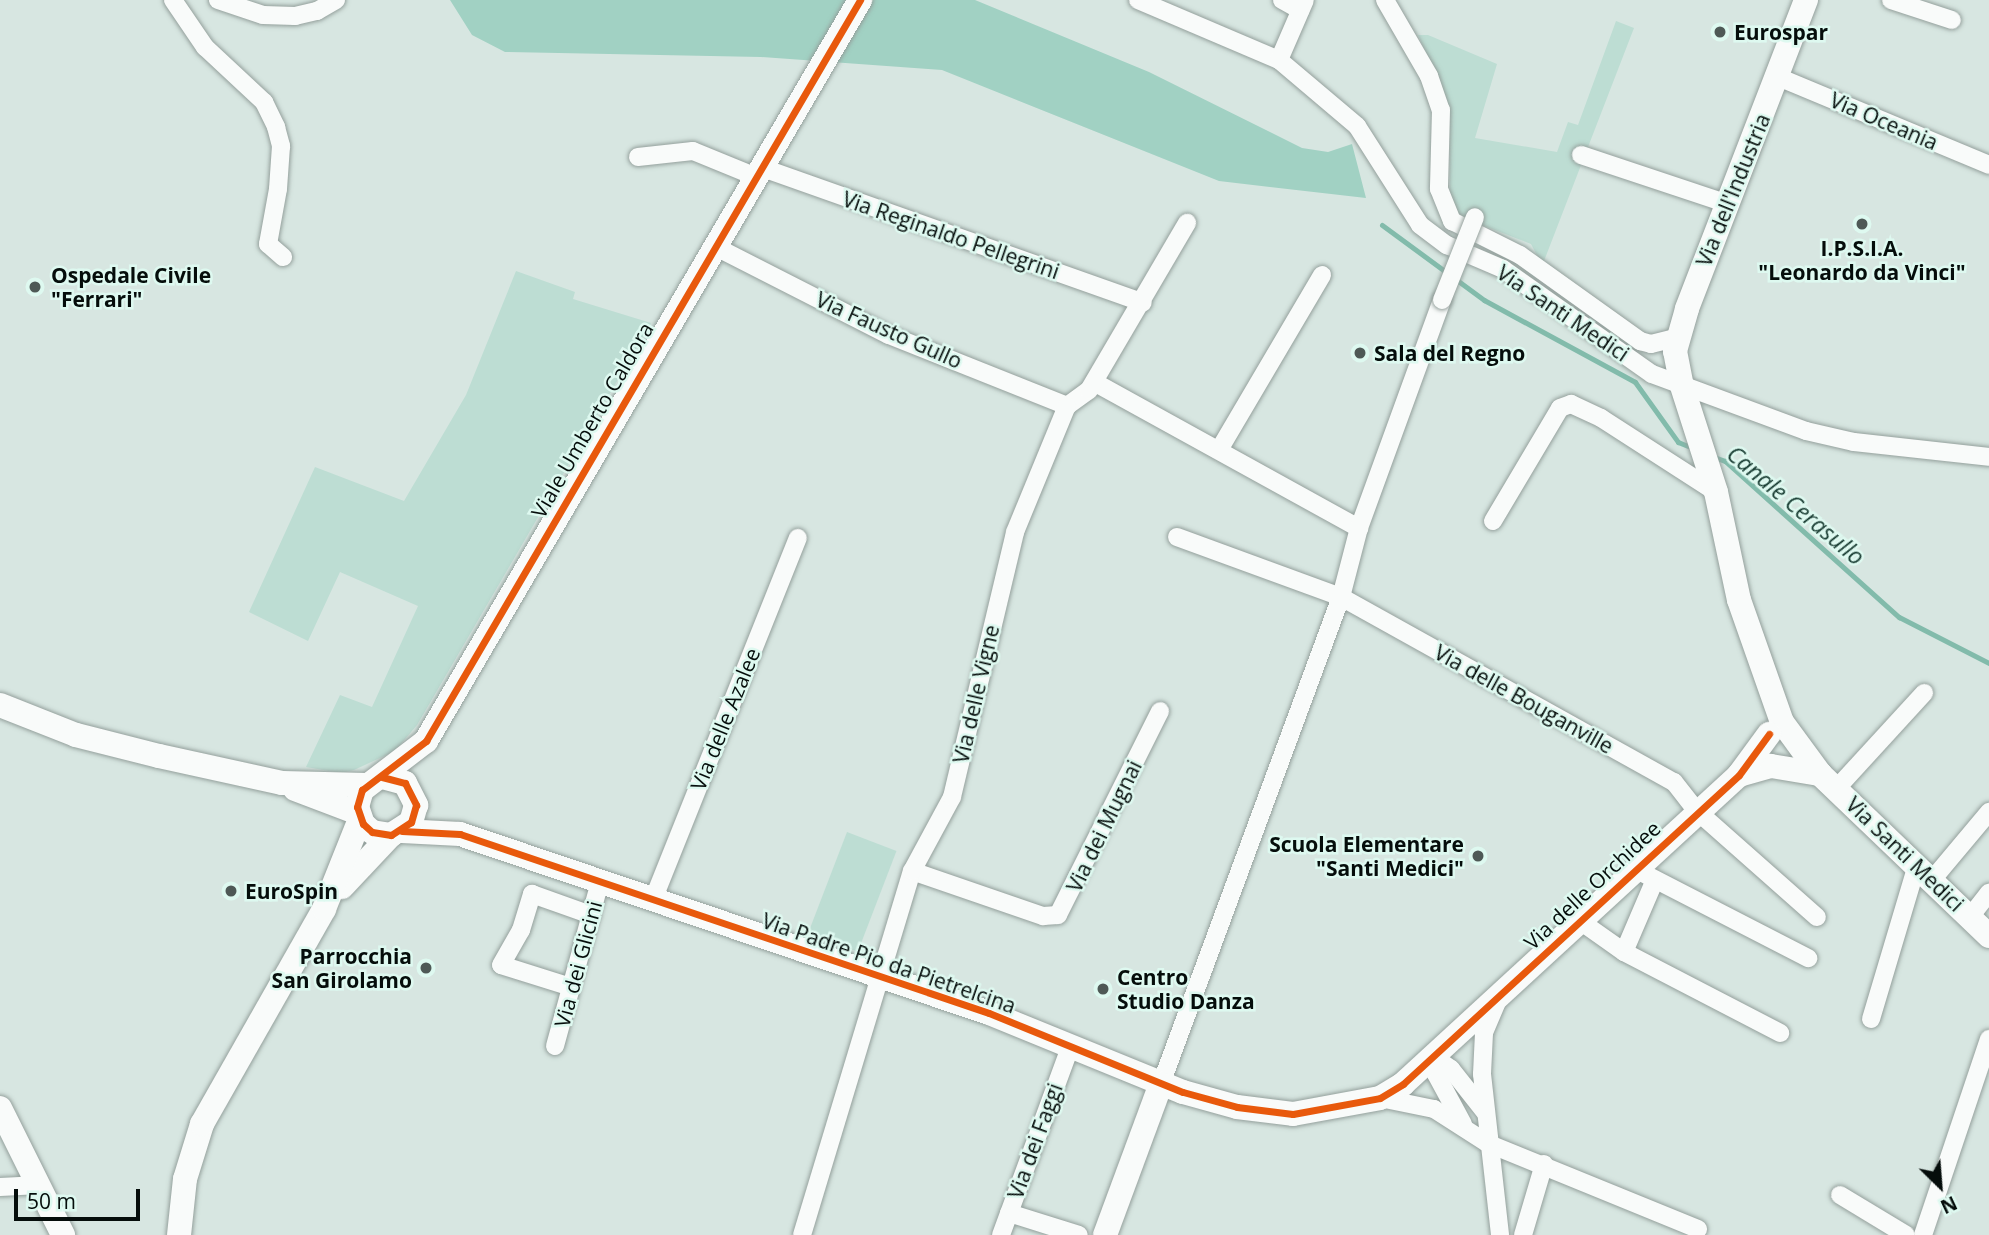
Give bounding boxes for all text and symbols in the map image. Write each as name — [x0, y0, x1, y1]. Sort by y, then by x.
place label: Eurospar — [1734, 19, 1828, 45]
marker: Eurospar — [1712, 24, 1728, 40]
street label: Via Oceania — [1826, 87, 1942, 155]
street label: Via dell'Industria — [1691, 110, 1775, 270]
street label: Via Reginaldo Pellegrini — [839, 186, 1063, 284]
marker: I.P.S.I.A. "Leonardo da Vinci" — [1854, 216, 1870, 232]
place label: I.P.S.I.A. "Leonardo da Vinci" — [1758, 235, 1966, 285]
street label: Via Santi Medici — [1492, 260, 1634, 366]
place label: Ospedale Civile "Ferrari" — [51, 262, 211, 312]
marker: Ospedale Civile "Ferrari" — [25, 277, 45, 297]
street label: Via Fausto Gullo — [812, 287, 966, 373]
street label: Viale Umberto Caldora — [526, 318, 658, 522]
place label: Sala del Regno — [1374, 340, 1525, 366]
marker: Sala del Regno — [1352, 345, 1368, 361]
water label: Canale Cerasullo — [1722, 440, 1870, 570]
street label: Via delle Vigne — [948, 622, 1004, 766]
street label: Via delle Bouganville — [1430, 639, 1618, 759]
street label: Via delle Azalee — [685, 644, 765, 794]
street label: Via dei Mugnai — [1061, 756, 1147, 896]
street label: Via Santi Medici — [1841, 792, 1969, 916]
street label: Via delle Orchidee — [1519, 815, 1665, 955]
place label: Scuola Elementare "Santi Medici" — [1269, 831, 1464, 881]
marker: Scuola Elementare "Santi Medici" — [1470, 848, 1486, 864]
place label: EuroSpin — [245, 878, 338, 904]
marker: EuroSpin — [223, 883, 239, 899]
street label: Via dei Glicini — [549, 898, 607, 1030]
street label: Via Padre Pio da Pietrelcina — [759, 908, 1019, 1018]
place label: Parrocchia San Girolamo — [272, 943, 412, 993]
marker: Parrocchia San Girolamo — [418, 960, 434, 976]
place label: Centro Studio Danza — [1117, 964, 1255, 1014]
marker: Centro Studio Danza — [1095, 981, 1111, 997]
street label: Via dei Faggi — [1002, 1080, 1068, 1202]
north arrow — [1905, 1151, 1975, 1221]
scale bar — [18, 1176, 144, 1220]
text: 50 m — [27, 1187, 76, 1215]
text: N — [1936, 1190, 1961, 1220]

